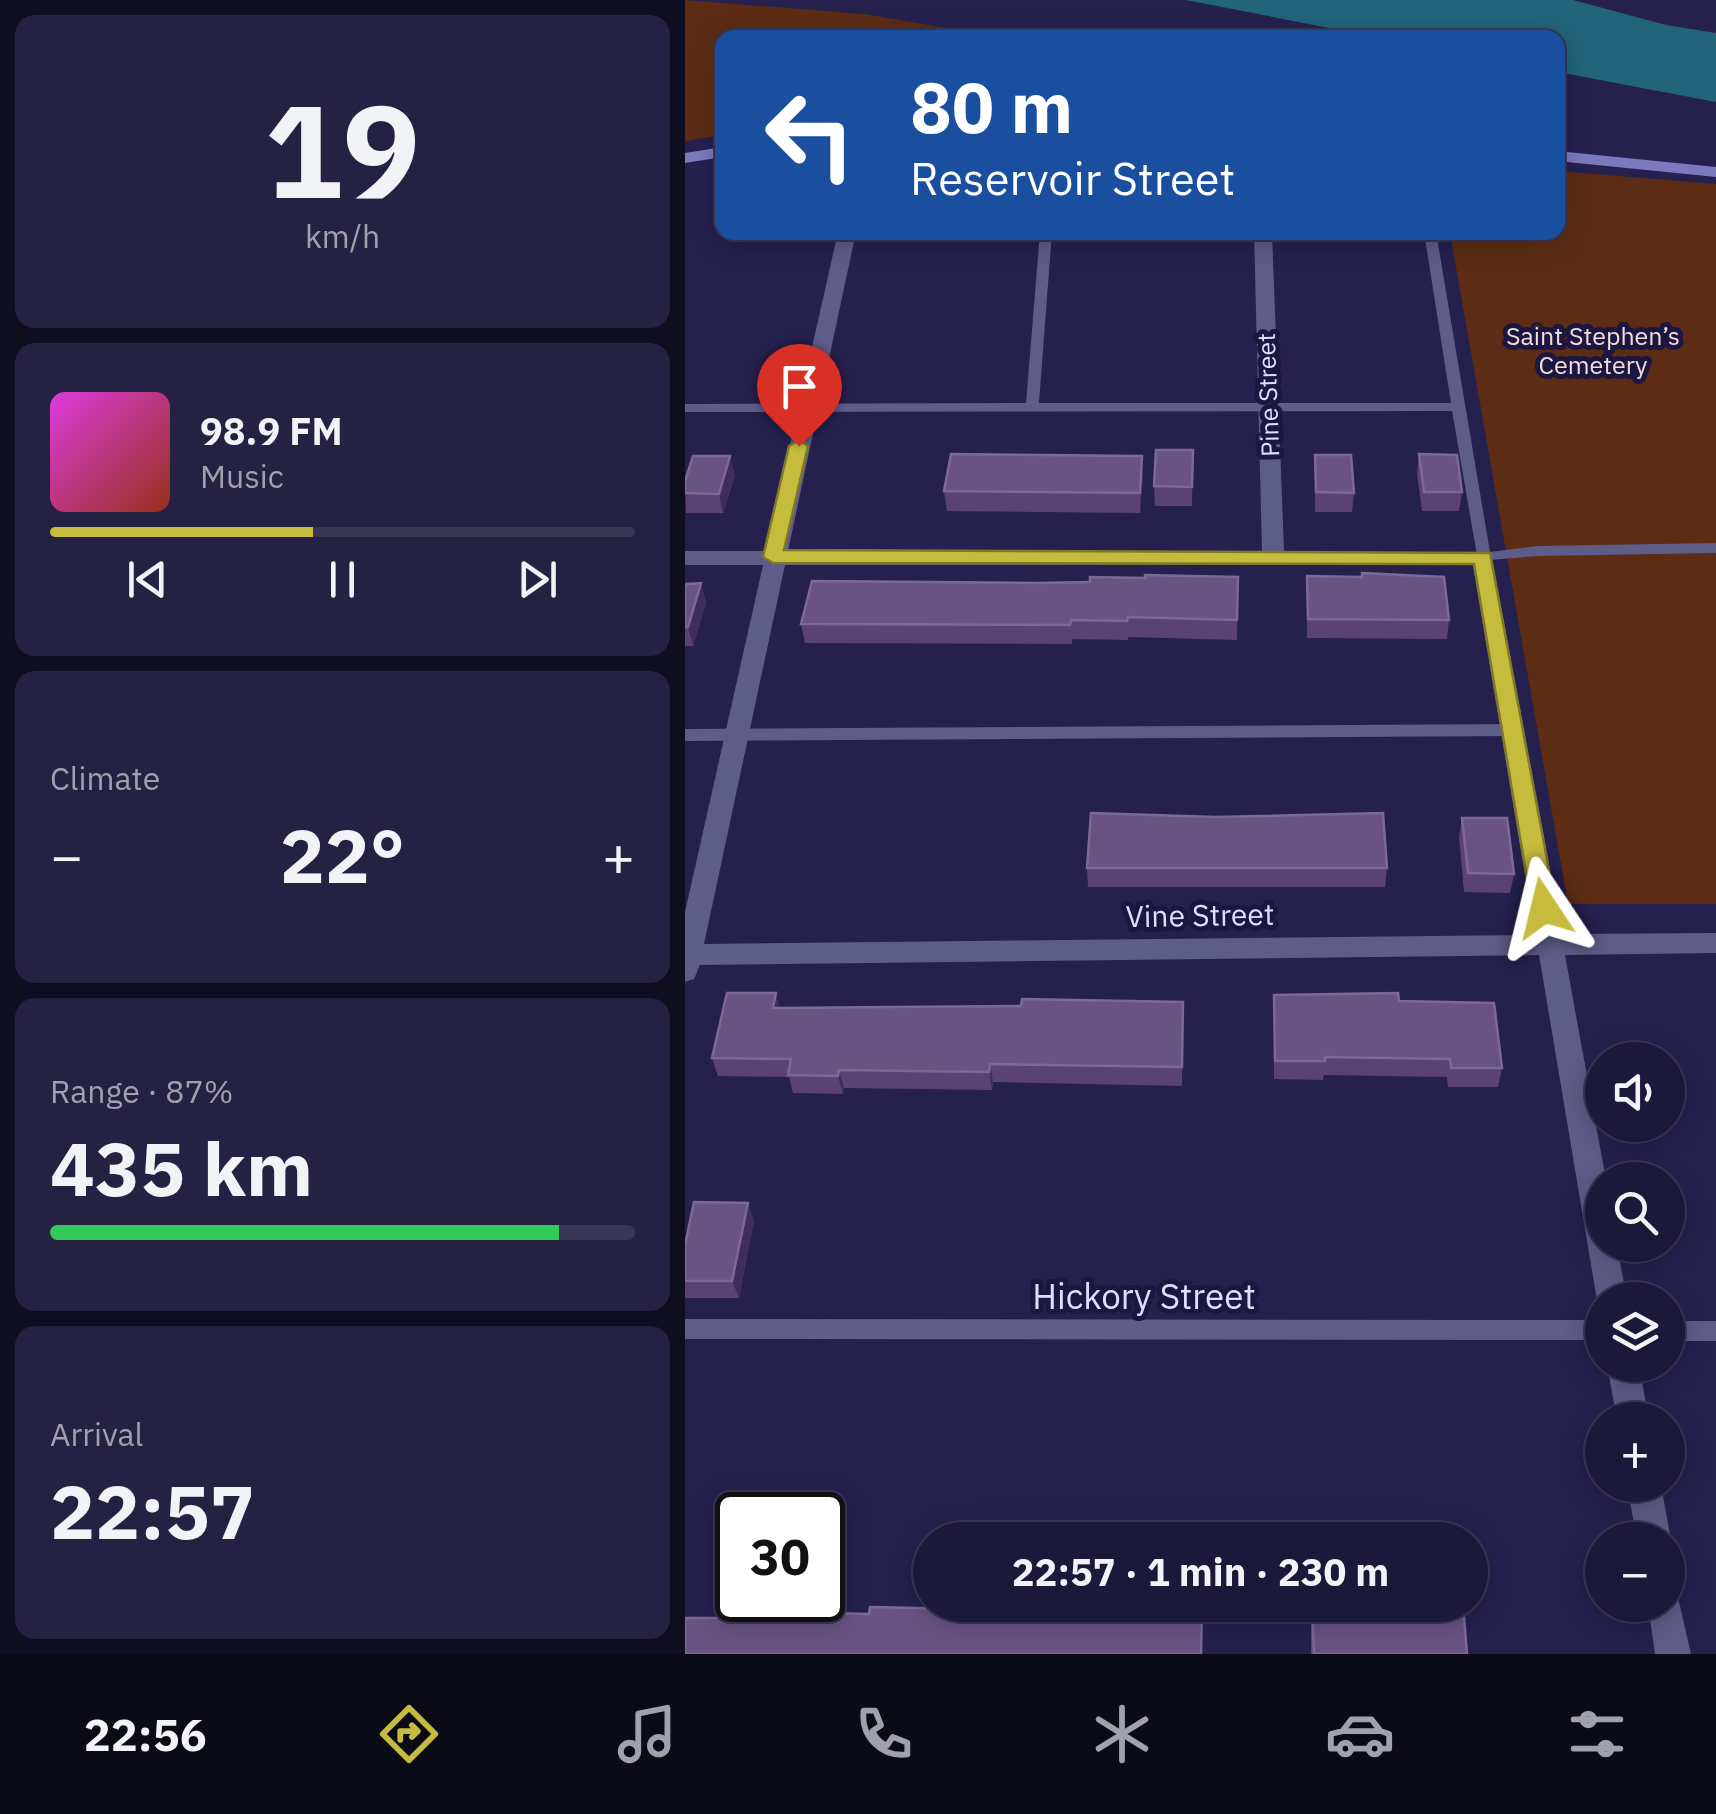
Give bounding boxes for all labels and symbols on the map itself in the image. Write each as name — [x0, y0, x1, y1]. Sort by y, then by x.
park label: Saint Stephen’s Cemetery — [1506, 319, 1680, 381]
street label: Pine Street — [1249, 333, 1286, 457]
pin — [757, 344, 842, 447]
position arrow — [1492, 856, 1596, 960]
street label: Vine Street — [1125, 894, 1275, 935]
street label: Hickory Street — [1032, 1273, 1256, 1319]
speed limit sign: 30 — [715, 1492, 845, 1622]

